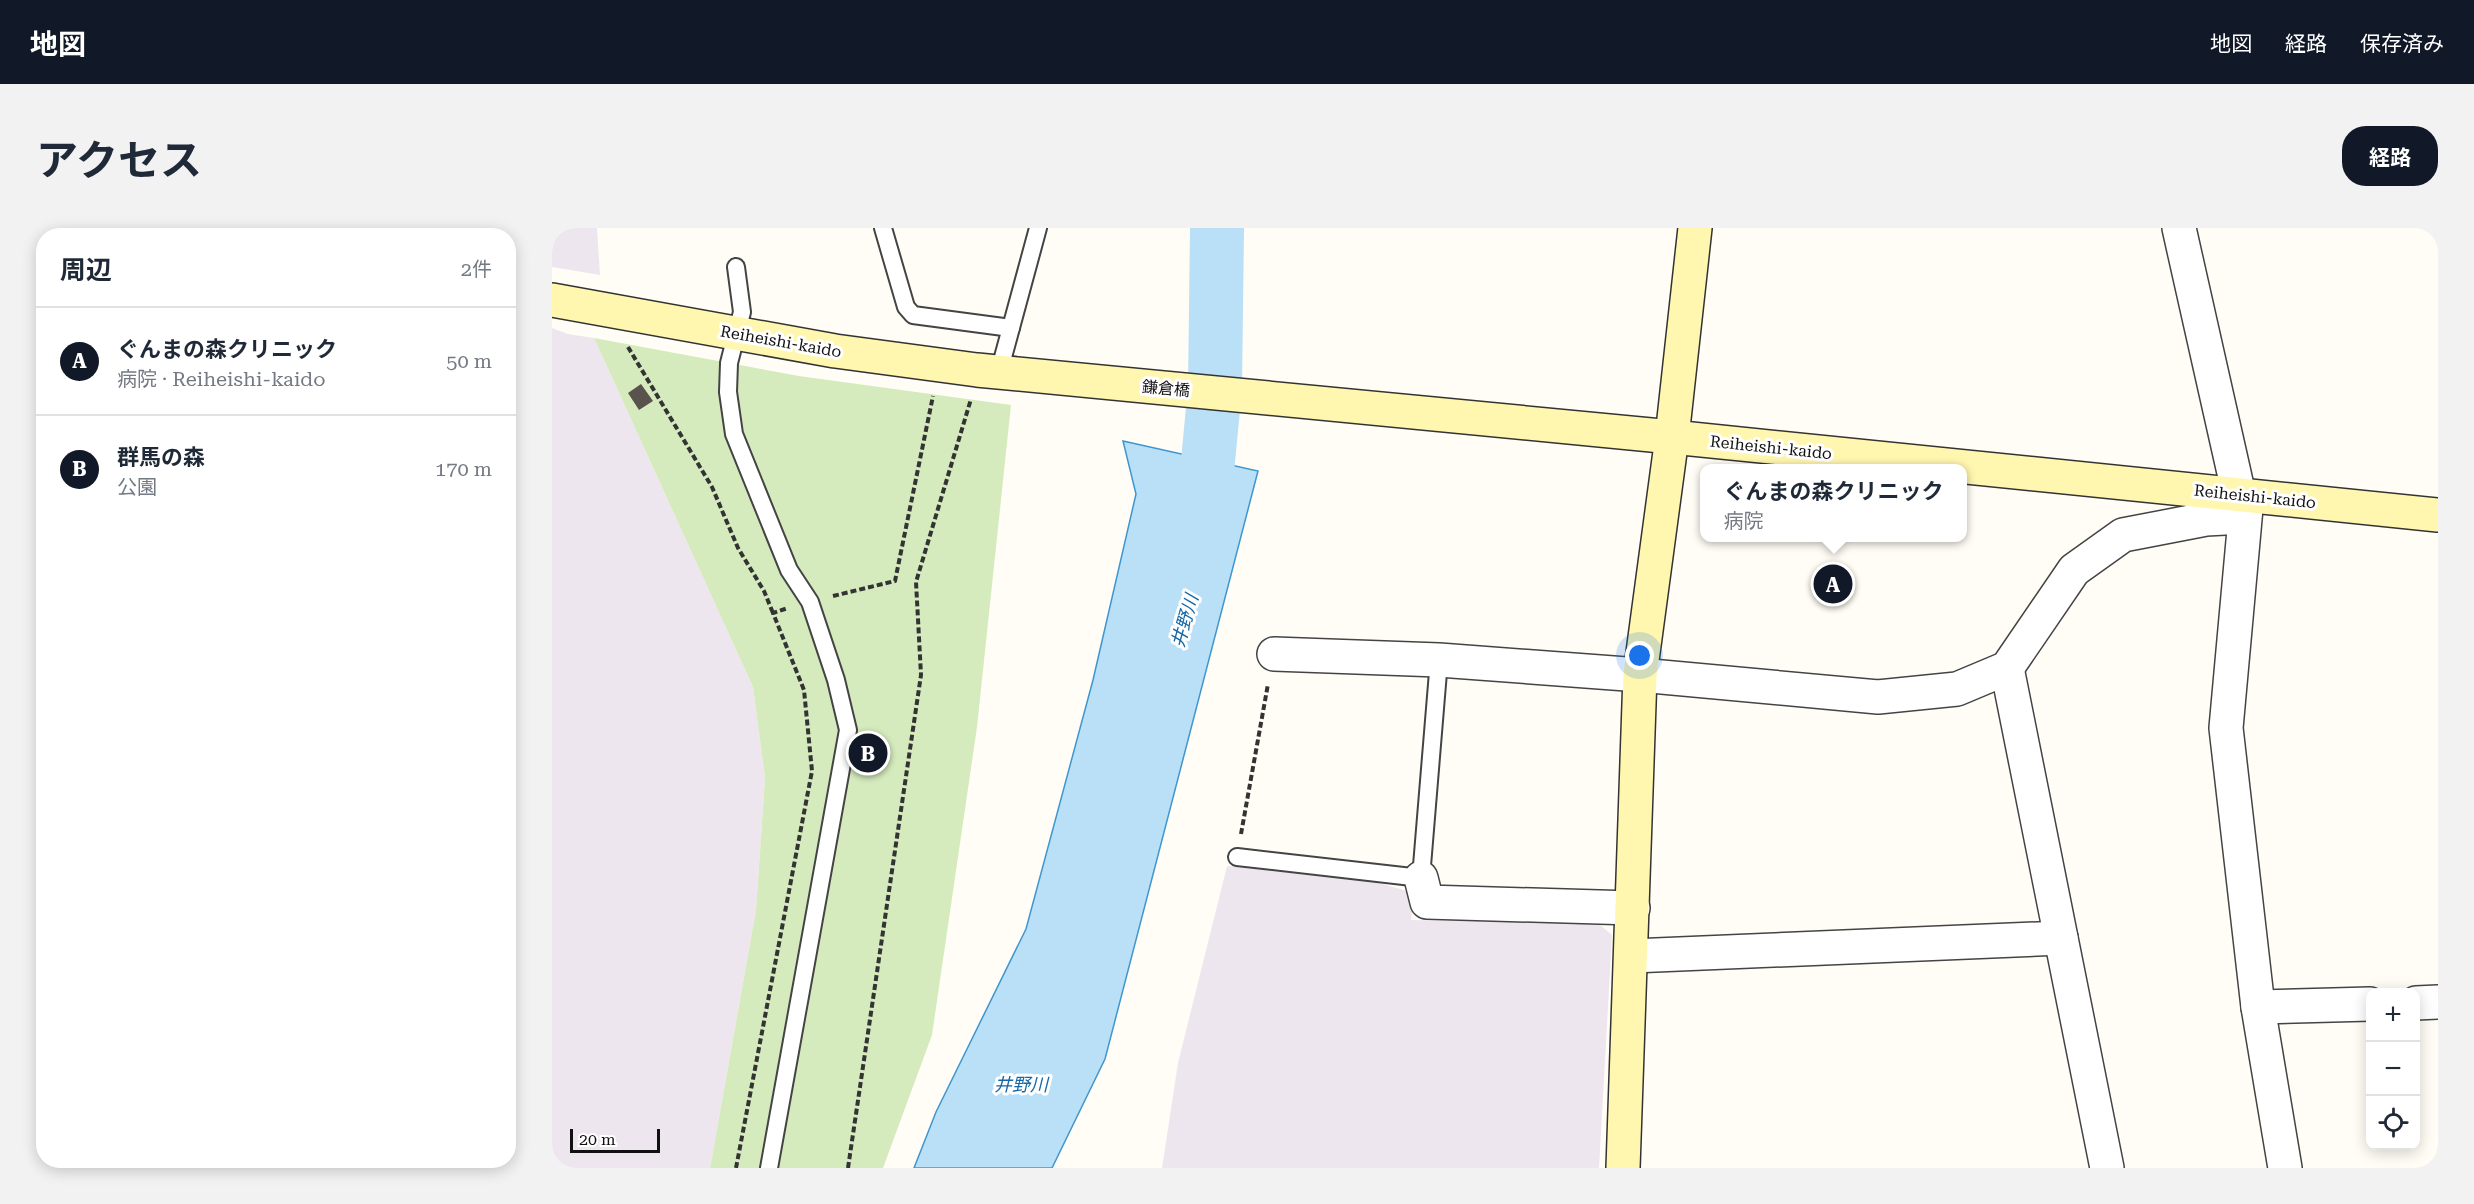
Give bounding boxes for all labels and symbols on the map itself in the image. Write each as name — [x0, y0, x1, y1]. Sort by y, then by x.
street label: Reiheishi-kaido — [719, 321, 843, 362]
street label: 鎌倉橋 — [1141, 377, 1191, 400]
street label: Reiheishi-kaido — [1709, 432, 1833, 463]
street label: Reiheishi-kaido — [2193, 481, 2317, 512]
pin: A — [1814, 562, 1852, 606]
water label: 井野川 — [1167, 590, 1203, 650]
your location — [1625, 641, 1654, 670]
pin: B — [848, 730, 888, 776]
water label: 井野川 — [994, 1074, 1050, 1095]
scale bar — [570, 1126, 660, 1154]

